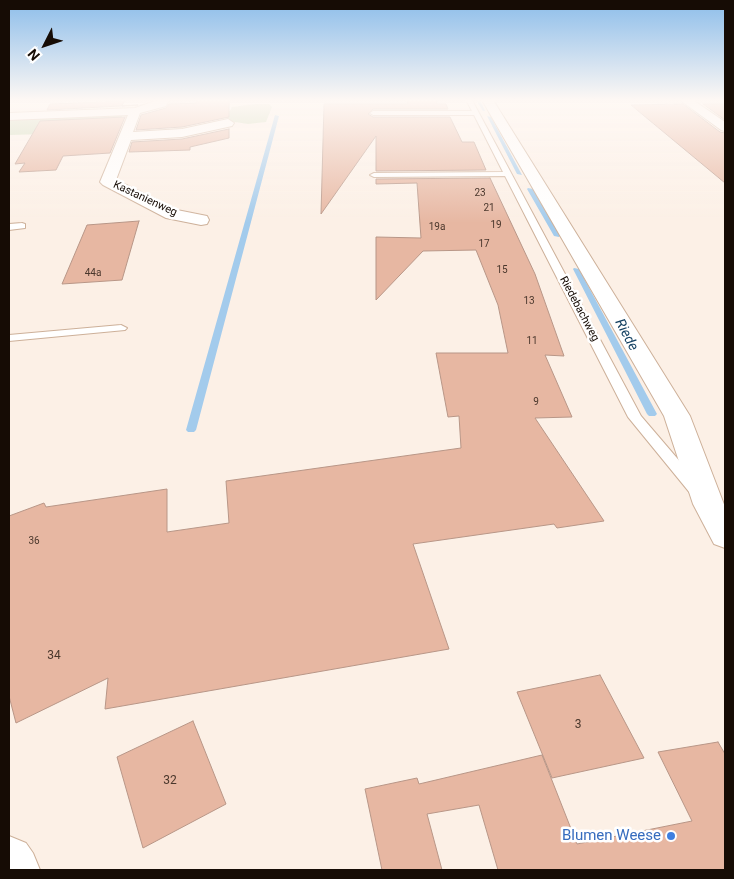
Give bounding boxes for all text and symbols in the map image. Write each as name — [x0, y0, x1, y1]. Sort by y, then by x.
north arrow — [20, 20, 70, 70]
text: N — [24, 46, 43, 64]
street label: Kastanienweg — [111, 178, 179, 220]
house number: 23 — [474, 187, 486, 199]
house number: 21 — [483, 202, 495, 214]
house number: 19 — [490, 219, 502, 231]
house number: 19a — [429, 221, 445, 233]
house number: 17 — [478, 238, 490, 250]
house number: 15 — [496, 264, 508, 276]
house number: 44a — [85, 267, 101, 279]
street label: Riedebachweg — [556, 274, 602, 344]
house number: 13 — [523, 295, 535, 307]
water label: Riede — [611, 316, 641, 354]
house number: 11 — [526, 335, 538, 347]
house number: 9 — [533, 396, 539, 408]
house number: 36 — [28, 535, 40, 547]
house number: 34 — [47, 649, 61, 663]
house number: 3 — [575, 718, 581, 732]
house number: 32 — [163, 774, 177, 788]
place label: Blumen Weese — [562, 827, 661, 845]
marker: Blumen Weese — [665, 830, 677, 842]

